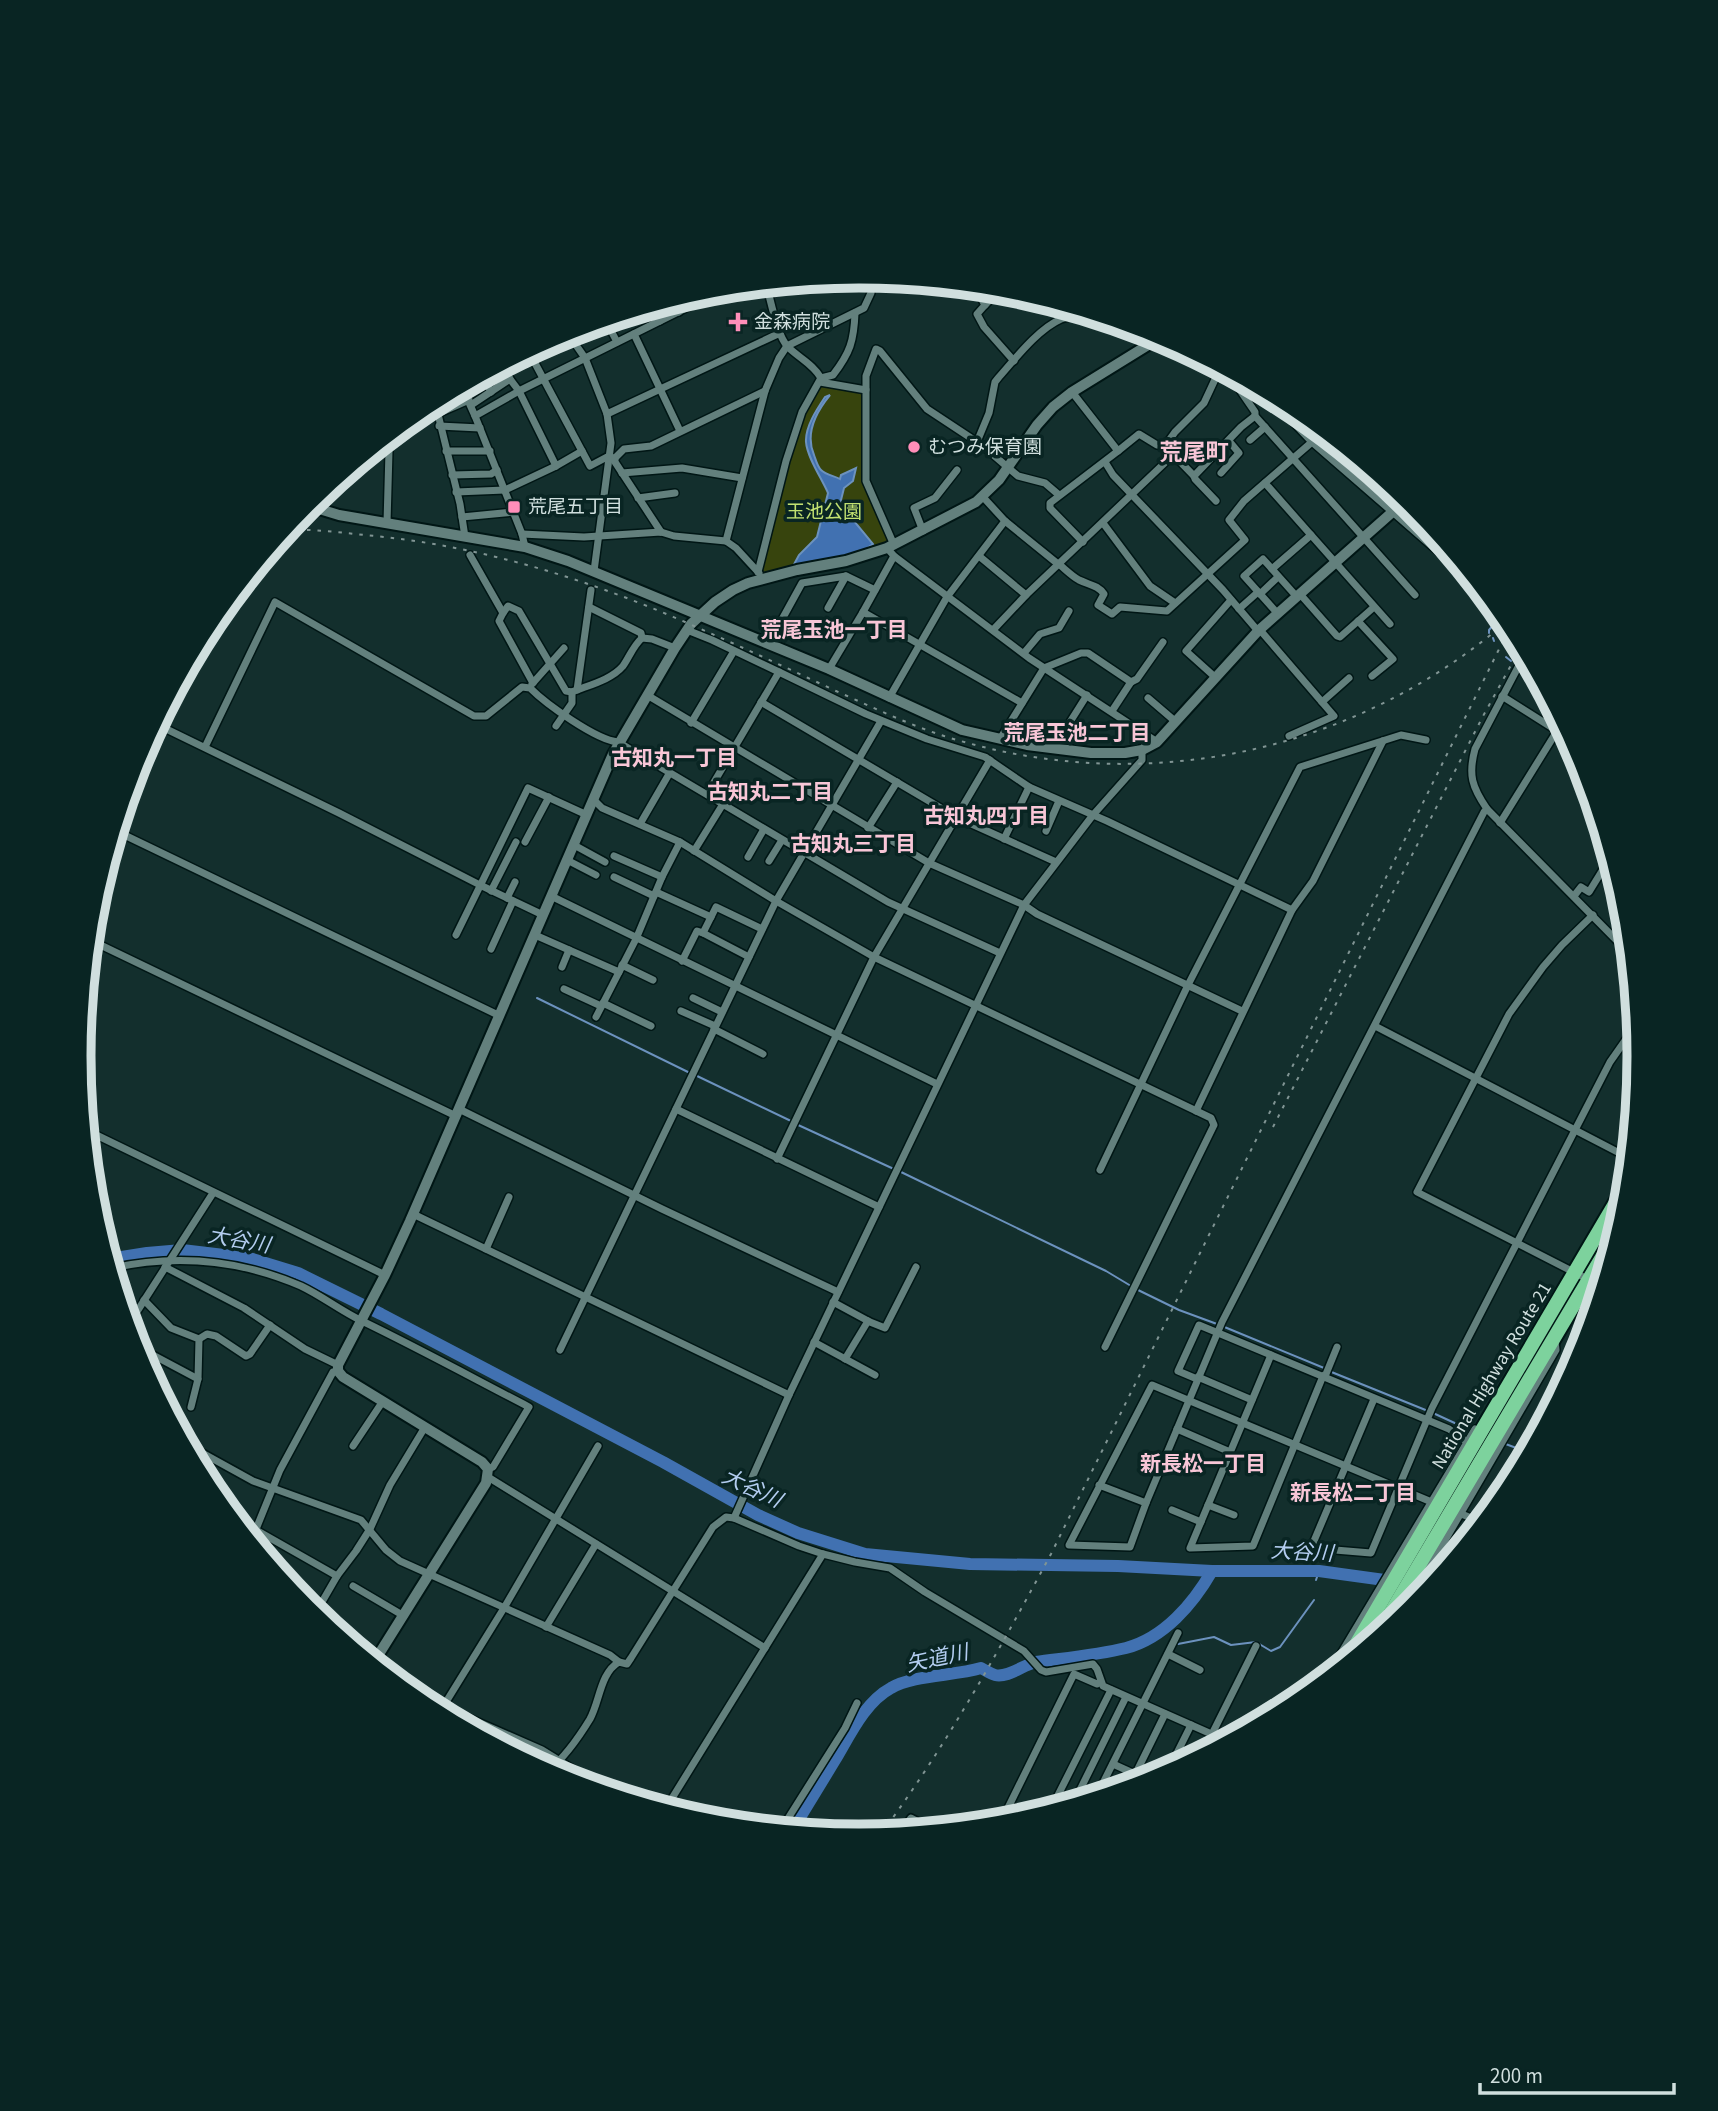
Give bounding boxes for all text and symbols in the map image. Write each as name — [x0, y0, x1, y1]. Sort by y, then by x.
place label: 金森病院 — [754, 309, 830, 336]
marker: 金森病院 — [728, 312, 748, 332]
place label: むつみ保育園 — [928, 434, 1042, 461]
district label: 荒尾町 — [1160, 436, 1229, 469]
marker: むつみ保育園 — [906, 439, 922, 455]
place label: 荒尾五丁目 — [528, 494, 623, 521]
marker: 荒尾五丁目 — [506, 499, 522, 515]
park label: 玉池公園 — [786, 499, 862, 526]
district label: 荒尾玉池一丁目 — [761, 615, 908, 645]
district label: 荒尾玉池二丁目 — [1004, 718, 1151, 748]
district label: 古知丸一丁目 — [611, 743, 737, 773]
district label: 古知丸二丁目 — [707, 777, 833, 807]
district label: 古知丸四丁目 — [923, 801, 1049, 831]
district label: 古知丸三丁目 — [790, 829, 916, 859]
water label: 大谷川 — [205, 1220, 275, 1261]
street label: National Highway Route 21 — [1425, 1277, 1559, 1475]
district label: 新長松一丁目 — [1140, 1449, 1266, 1479]
water label: 大谷川 — [717, 1461, 789, 1516]
district label: 新長松二丁目 — [1290, 1478, 1416, 1508]
water label: 大谷川 — [1270, 1535, 1336, 1569]
water label: 矢道川 — [903, 1636, 973, 1679]
scale bar — [1480, 2052, 1674, 2096]
text: 200 m — [1490, 2061, 1543, 2091]

